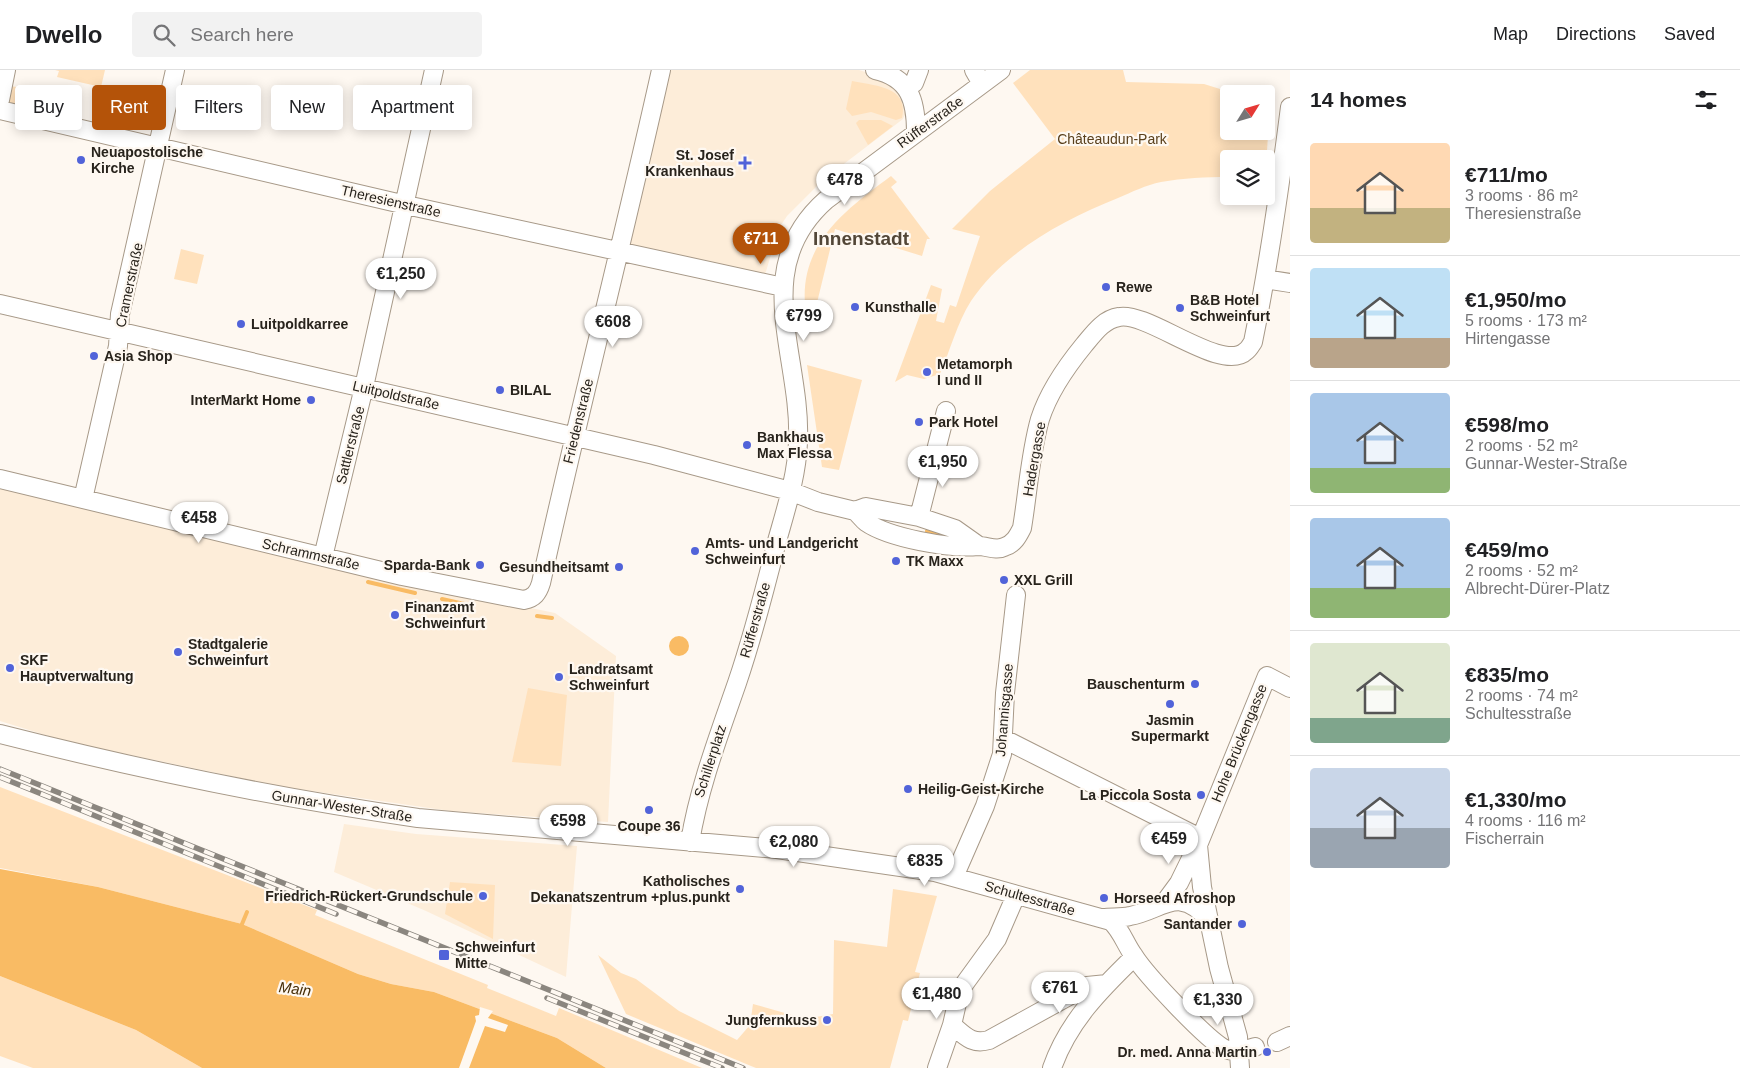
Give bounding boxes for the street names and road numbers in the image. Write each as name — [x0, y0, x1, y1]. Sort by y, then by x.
street label: Rüfferstraße — [894, 93, 966, 151]
street label: Theresienstraße — [340, 182, 443, 220]
street label: Cramerstraße — [112, 241, 146, 329]
street label: Luitpoldstraße — [351, 377, 441, 413]
street label: Friedenstraße — [560, 377, 596, 465]
street label: Sattlerstraße — [333, 404, 368, 486]
street label: Hadergasse — [1020, 420, 1048, 498]
street label: Schrammstraße — [261, 535, 362, 573]
street label: Rüfferstraße — [737, 580, 773, 659]
street label: Johannisgasse — [992, 663, 1016, 757]
street label: Hohe Brückengasse — [1208, 681, 1270, 804]
street label: Schillerplatz — [691, 723, 729, 799]
street label: Gunnar-Wester-Straße — [271, 787, 414, 825]
street label: Schultesstraße — [983, 877, 1077, 919]

